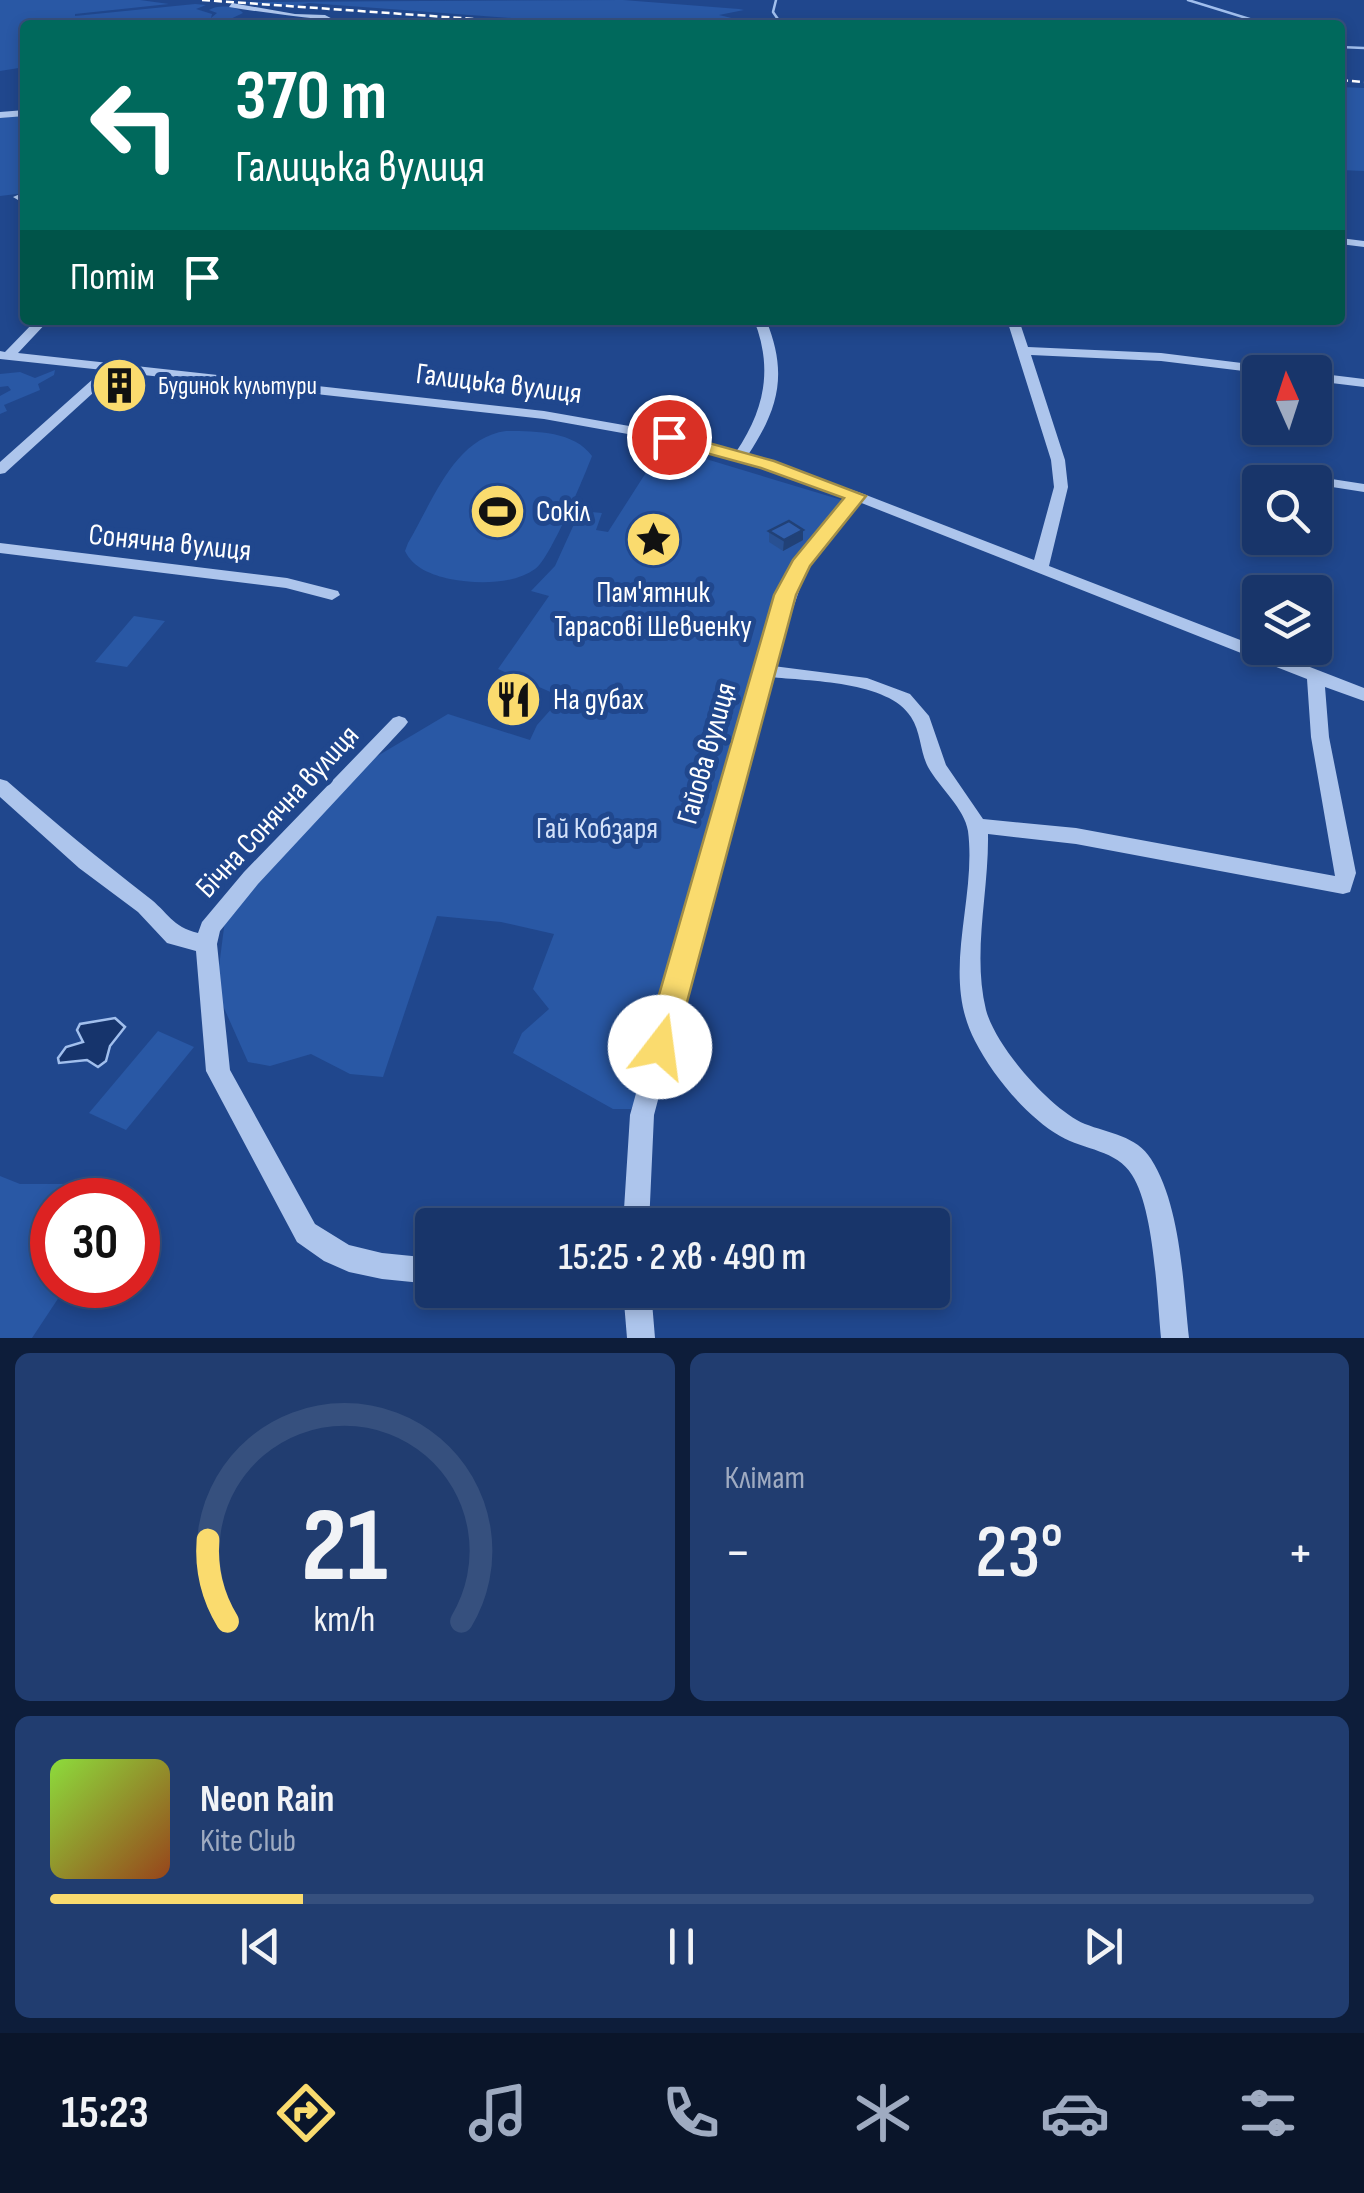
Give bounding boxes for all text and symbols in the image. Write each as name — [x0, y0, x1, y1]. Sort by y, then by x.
text: 370 m — [235, 55, 387, 139]
icon: left — [70, 60, 200, 190]
text: Галицька вулиця — [235, 140, 485, 195]
icon: arrive — [175, 250, 230, 305]
text: Потім — [70, 255, 155, 300]
building icon: Будинок культури — [89, 355, 149, 415]
north arrow — [1242, 355, 1332, 445]
map controls — [1242, 355, 1332, 665]
street label: Галицька вулиця — [414, 356, 584, 412]
place label: Будинок культури — [158, 371, 317, 402]
pin — [627, 395, 712, 480]
icon: arrive — [642, 410, 697, 465]
button: search — [1242, 465, 1332, 555]
sports icon: Сокіл — [467, 481, 527, 541]
place label: Сокіл — [536, 494, 591, 530]
place icon: Пам'ятник Тарасові Шевченку — [623, 509, 683, 569]
street label: Сонячна вулиця — [87, 517, 253, 569]
place label: Пам'ятник Тарасові Шевченку — [554, 575, 752, 645]
button: layers — [1242, 575, 1332, 665]
restaurant icon: На дубах — [484, 669, 544, 729]
street label: Гайова вулиця — [670, 678, 744, 828]
place label: На дубах — [553, 682, 644, 718]
street label: Бічна Сонячна вулиця — [189, 718, 367, 905]
park label: Гай Кобзаря — [536, 811, 658, 847]
position arrow — [608, 995, 712, 1099]
speed limit sign: 30 — [30, 1178, 160, 1308]
text: 15:25 · 2 хв · 490 m — [559, 1235, 806, 1280]
text: Клімат — [725, 1459, 805, 1498]
text: 21 — [302, 1485, 388, 1610]
text: 23° — [975, 1508, 1063, 1599]
text: − — [725, 1520, 751, 1587]
text: + — [1287, 1520, 1314, 1587]
text: km/h — [314, 1599, 376, 1642]
text: Neon Rain — [200, 1777, 334, 1822]
text: Kite Club — [200, 1822, 296, 1861]
icon: previous — [233, 1919, 288, 1974]
icon: pause — [654, 1919, 709, 1974]
icon: next — [1076, 1919, 1131, 1974]
icon: directions — [271, 2078, 341, 2148]
icon: music — [463, 2078, 533, 2148]
icon: phone — [656, 2078, 726, 2148]
icon: climate — [848, 2078, 918, 2148]
icon: car — [1040, 2078, 1110, 2148]
icon: filters — [1233, 2078, 1303, 2148]
text: 15:23 — [61, 2086, 149, 2141]

